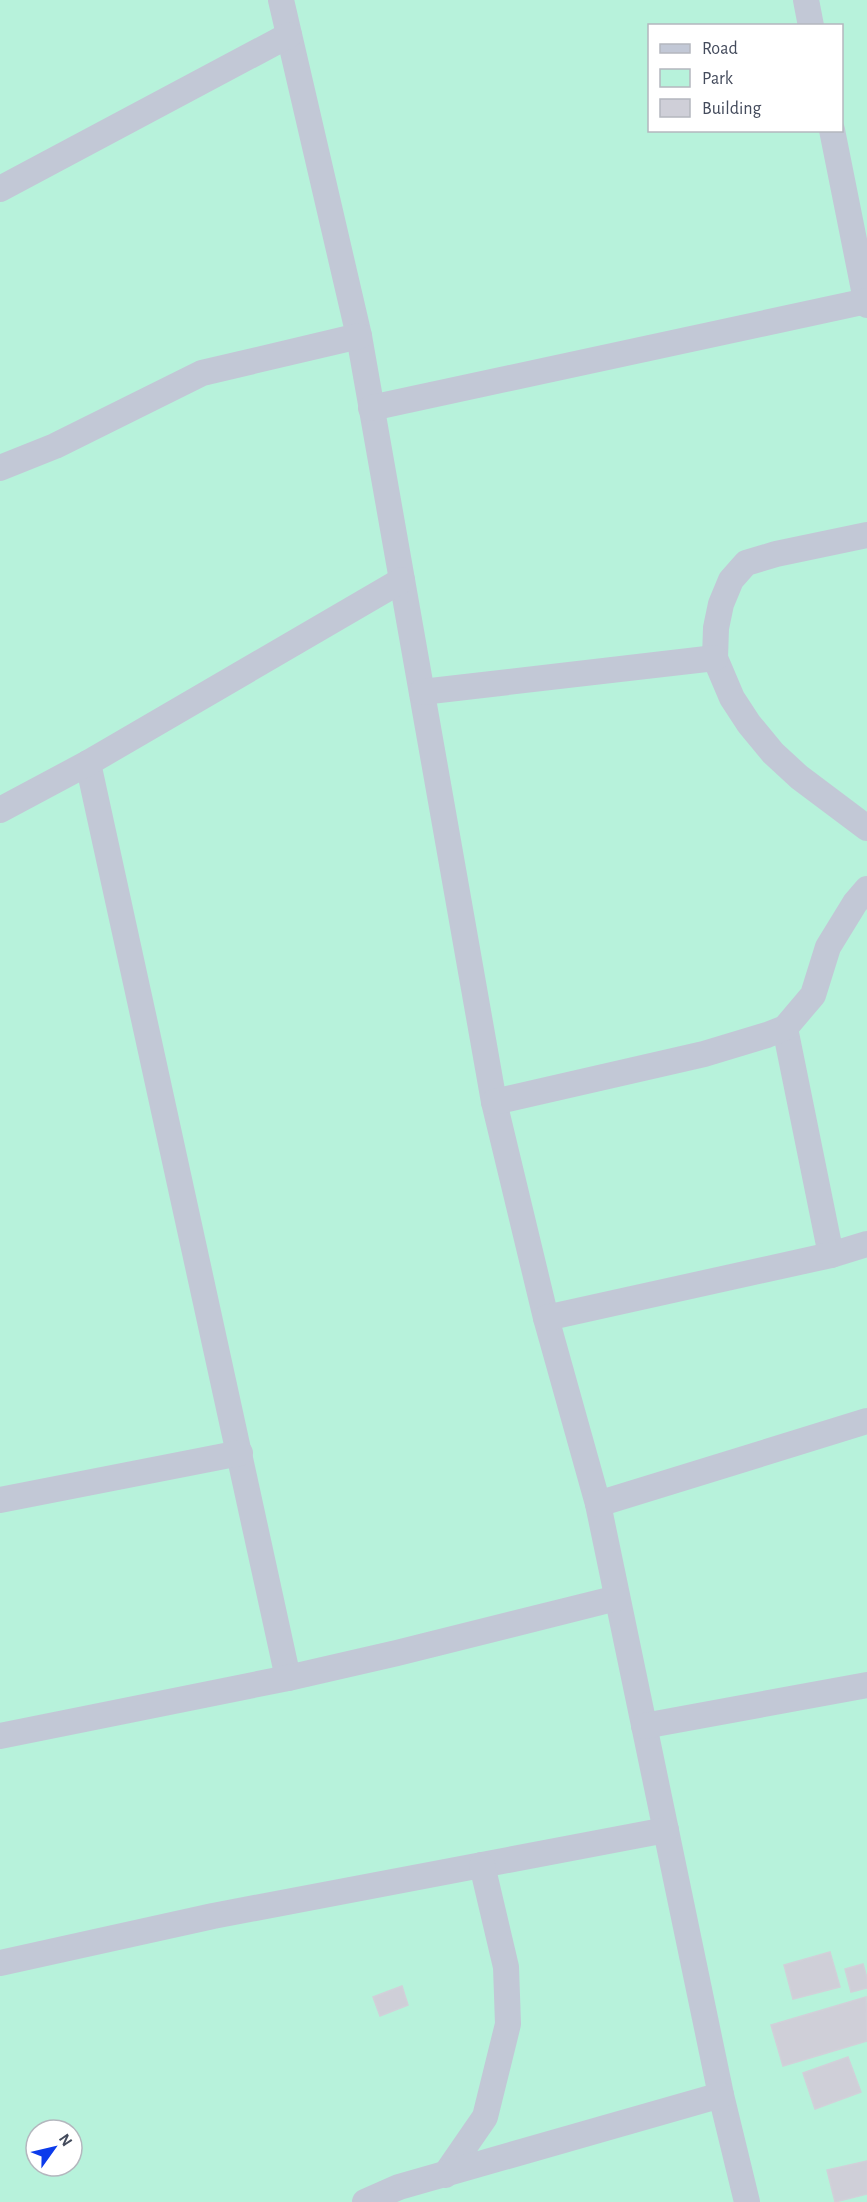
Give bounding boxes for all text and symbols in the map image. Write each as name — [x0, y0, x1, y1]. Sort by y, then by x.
legend — [648, 24, 843, 132]
text: Road — [702, 40, 738, 58]
text: Park — [702, 70, 734, 88]
text: Building — [702, 100, 762, 118]
north arrow — [24, 2118, 84, 2178]
text: N — [56, 2131, 75, 2149]

